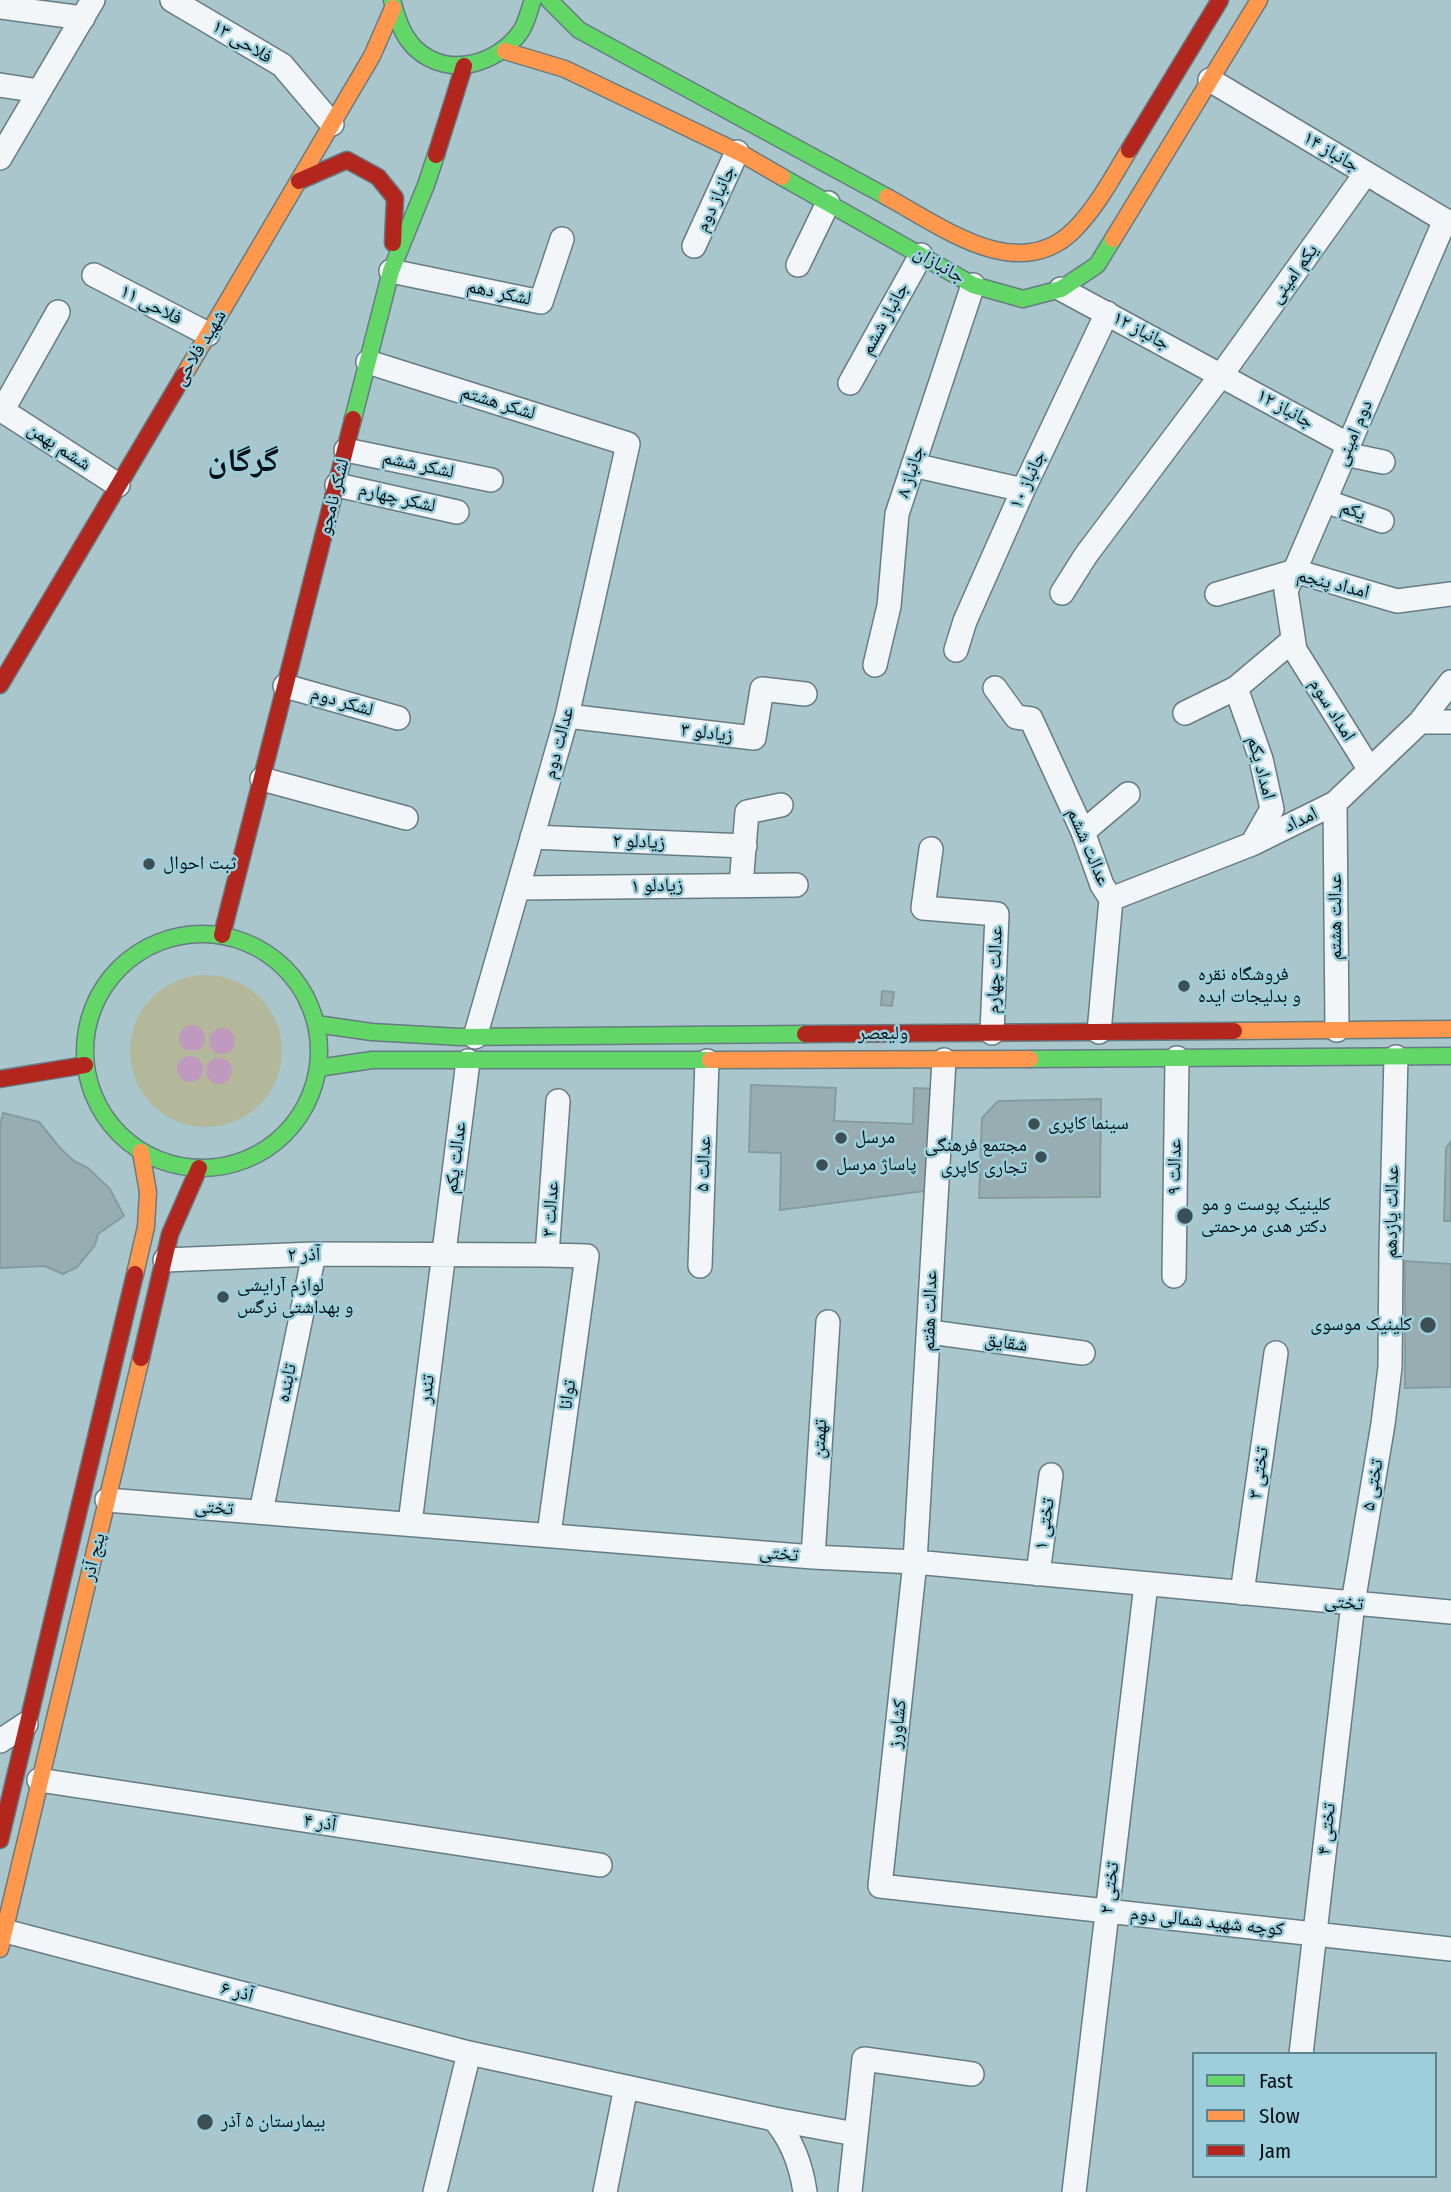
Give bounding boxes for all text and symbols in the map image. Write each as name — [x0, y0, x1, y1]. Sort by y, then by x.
street label: ۱۳ فلاحی — [208, 15, 276, 69]
street label: جانباز ۱۴ — [1299, 126, 1363, 178]
street label: جانباز دوم — [691, 162, 741, 236]
street label: یکم امینی — [1265, 240, 1323, 308]
street label: جانبازان — [909, 241, 969, 289]
street label: لشکر دهم — [465, 275, 533, 311]
street label: جانباز ششم — [856, 279, 914, 359]
street label: ۱۱ فلاحی — [116, 280, 186, 330]
street label: شهید فلاحی — [168, 306, 232, 390]
street label: ۱۲ جانباز — [1109, 307, 1173, 355]
street label: لشکر هشتم — [458, 381, 538, 425]
street label: جانباز ۱۲ — [1253, 384, 1317, 434]
street label: دوم امینی — [1330, 397, 1378, 469]
street label: ششم بهمن — [23, 418, 95, 476]
district label: گرگان — [207, 442, 279, 482]
street label: جانباز ۸ — [892, 443, 930, 501]
street label: لشکر ششم — [380, 446, 456, 484]
street label: ۱۰ جانباز — [1005, 447, 1051, 513]
street label: لشکر نامجو — [314, 457, 354, 537]
street label: لشکر چهارم — [356, 478, 438, 518]
street label: یکم — [1337, 496, 1369, 526]
street label: امداد پنجم — [1294, 564, 1372, 604]
street label: امداد سوم — [1304, 674, 1360, 746]
street label: لشکر دوم — [308, 682, 376, 722]
street label: عدالت دوم — [539, 705, 579, 781]
street label: زیادلو ۳ — [680, 718, 734, 748]
street label: امداد یکم — [1242, 734, 1280, 802]
street label: امداد — [1280, 802, 1322, 838]
street label: عدالت ششم — [1061, 805, 1115, 889]
street label: زیادلو ۲ — [612, 830, 666, 854]
place label: ثبت احوال — [163, 853, 236, 875]
marker: ثبت احوال — [141, 856, 157, 872]
street label: زیادلو ۱ — [631, 874, 683, 898]
street label: عدالت هشتم — [1325, 874, 1347, 960]
street label: عدالت چهارم — [982, 926, 1008, 1014]
place label: فروشگاه نقره و بدلیجات ایده — [1198, 964, 1301, 1008]
marker: فروشگاه نقره و بدلیجات ایده — [1176, 978, 1192, 994]
street label: ولیعصر — [858, 1023, 908, 1045]
place label: سینما کاپری — [1048, 1113, 1129, 1135]
marker: سینما کاپری — [1026, 1116, 1042, 1132]
street label: عدالت یکم — [440, 1121, 472, 1195]
place label: مرسل — [855, 1127, 895, 1149]
marker: مرسل — [833, 1130, 849, 1146]
place label: مجتمع فرهنگی تجاری کاپری — [925, 1135, 1027, 1179]
street label: عدالت ۵ — [692, 1136, 716, 1192]
street label: عدالت ۹ — [1163, 1139, 1187, 1195]
marker: مجتمع فرهنگی تجاری کاپری — [1033, 1149, 1049, 1165]
place label: پاساژ مرسل — [836, 1154, 917, 1176]
marker: پاساژ مرسل — [814, 1157, 830, 1173]
street label: عدالت یازدهم — [1380, 1165, 1404, 1259]
street label: عدالت ۳ — [538, 1180, 564, 1238]
place label: کلینیک پوست و مو دکتر هدی مرحمتی — [1201, 1194, 1331, 1238]
marker: کلینیک پوست و مو دکتر هدی مرحمتی — [1175, 1206, 1195, 1226]
street label: ۲ آذر — [287, 1243, 321, 1267]
street label: عدالت هفتم — [917, 1270, 943, 1352]
place label: لوازم آرایشی و بهداشتی نرگس — [237, 1275, 353, 1319]
marker: لوازم آرایشی و بهداشتی نرگس — [215, 1289, 231, 1305]
place label: کلینیک موسوی — [1310, 1314, 1412, 1336]
marker: کلینیک موسوی — [1418, 1315, 1438, 1335]
street label: شقایق — [983, 1329, 1029, 1357]
street label: تابنده — [272, 1362, 302, 1404]
street label: تندر — [414, 1374, 440, 1404]
street label: توانا — [555, 1379, 581, 1411]
street label: تهمتن — [808, 1419, 832, 1459]
street label: تختی ۳ — [1244, 1446, 1274, 1500]
street label: ۵ تختی — [1357, 1457, 1389, 1513]
street label: تختی — [194, 1495, 234, 1521]
street label: ۱ تختی — [1030, 1497, 1060, 1551]
street label: پنج آذر — [77, 1531, 111, 1583]
street label: تختی — [759, 1541, 799, 1567]
street label: تختی — [1324, 1590, 1364, 1616]
street label: کشاورز — [884, 1699, 912, 1749]
street label: تختی ۴ — [1313, 1802, 1341, 1856]
street label: آذر ۴ — [302, 1809, 338, 1837]
street label: تختی ۲ — [1096, 1861, 1124, 1915]
street label: کوچه شهید شمالی دوم — [1129, 1903, 1285, 1941]
street label: آذر ۶ — [218, 1977, 256, 2007]
legend — [1192, 2052, 1437, 2178]
text: Fast — [1259, 2068, 1293, 2094]
text: Slow — [1259, 2103, 1300, 2129]
place label: بیمارستان ۵ آذر — [221, 2111, 326, 2133]
marker: بیمارستان ۵ آذر — [195, 2112, 215, 2132]
text: Jam — [1259, 2138, 1291, 2164]

